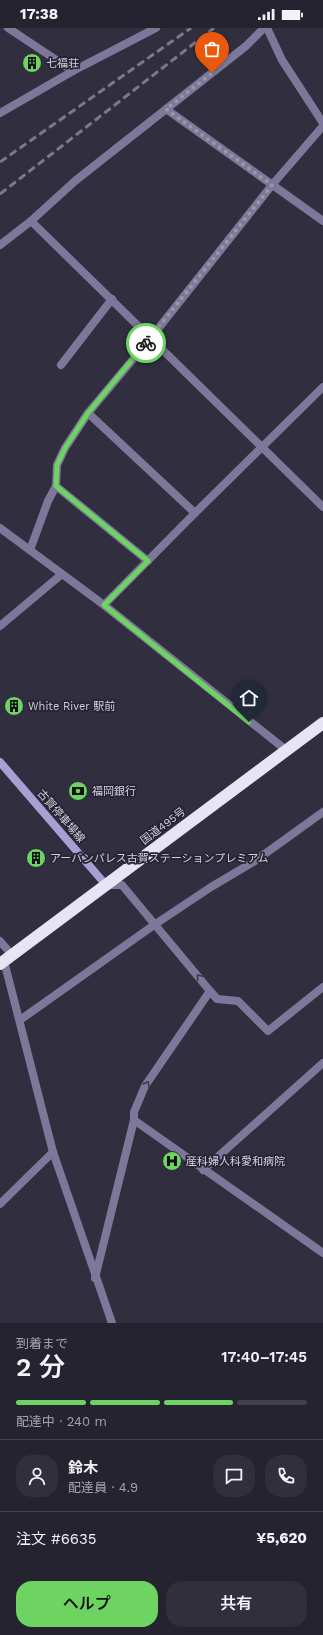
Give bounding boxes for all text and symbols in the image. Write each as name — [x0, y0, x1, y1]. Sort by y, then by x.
text: 17:38 — [20, 5, 58, 23]
pin — [195, 32, 229, 73]
icon: bag — [201, 38, 223, 60]
building icon: 七福荘 — [21, 52, 43, 74]
place label: 七福荘 — [46, 57, 79, 70]
courier — [126, 323, 166, 363]
icon: bike — [135, 332, 157, 354]
pin — [232, 681, 266, 722]
icon: home — [238, 687, 260, 709]
building icon: White River 駅前 — [3, 695, 25, 717]
place label: White River 駅前 — [28, 700, 115, 713]
bank icon: 福岡銀行 — [67, 780, 89, 802]
place label: 福岡銀行 — [92, 785, 136, 798]
street label: 古賀停車場線 — [34, 787, 88, 845]
street label: 国道495号 — [138, 805, 188, 847]
building icon: アーバンパレス古賀ステーションプレミアム — [25, 847, 47, 869]
place label: アーバンパレス古賀ステーションプレミアム — [50, 852, 268, 865]
one-way arrow — [196, 975, 203, 982]
one-way arrow — [143, 1081, 150, 1088]
hospital icon: 産科婦人科愛和病院 — [161, 1150, 183, 1172]
place label: 産科婦人科愛和病院 — [186, 1155, 285, 1168]
text: 到着まで — [16, 1336, 68, 1351]
text: 17:40–17:45 — [221, 1348, 307, 1366]
text: 2 分 — [16, 1352, 65, 1382]
text: 配達中 · 240 m — [16, 1414, 107, 1429]
button: person — [16, 1455, 58, 1497]
button: chat — [213, 1455, 255, 1497]
button: phone — [265, 1455, 307, 1497]
text: 鈴木 — [68, 1459, 98, 1477]
text: 配達員 · 4.9 — [68, 1480, 138, 1495]
text: ¥5,620 — [256, 1529, 307, 1547]
text: 注文 #6635 — [16, 1530, 96, 1548]
button: ヘルプ — [16, 1581, 158, 1627]
button: 共有 — [166, 1581, 307, 1627]

